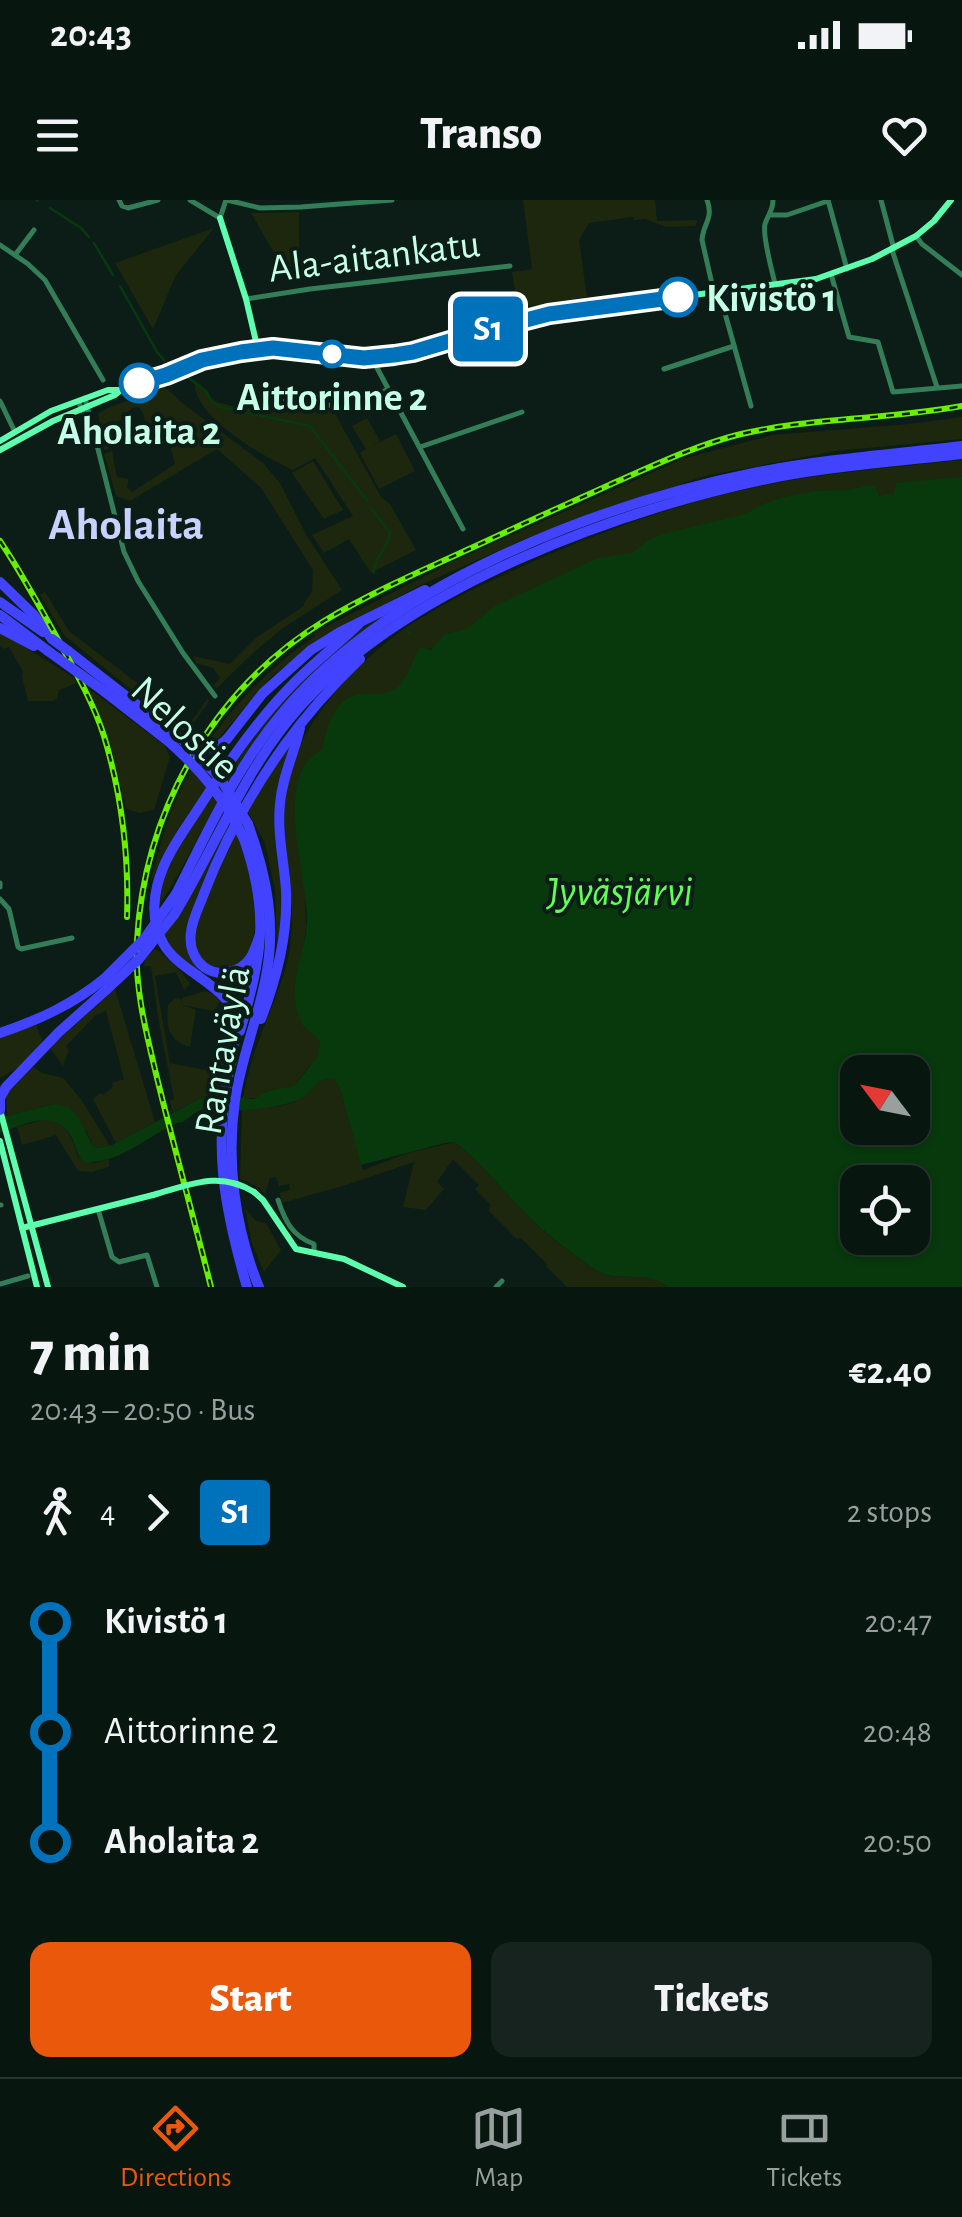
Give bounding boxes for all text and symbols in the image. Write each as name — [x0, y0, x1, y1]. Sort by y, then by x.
text: 20:43 — [50, 16, 132, 54]
icon: menu — [30, 108, 85, 163]
icon: heart — [877, 108, 932, 163]
text: Transo — [420, 112, 542, 157]
street label: Ala-aitankatu — [266, 224, 482, 290]
marker: Kivistö 1 — [659, 278, 697, 316]
place label: Kivistö 1 — [706, 279, 837, 319]
line badge: S1 — [443, 296, 533, 362]
text: S1 — [473, 312, 503, 347]
marker: Aittorinne 2 — [319, 341, 345, 367]
marker: Aholaita 2 — [120, 364, 158, 402]
place label: Aittorinne 2 — [237, 378, 427, 418]
place label: Aholaita 2 — [57, 412, 221, 452]
district label: Aholaita — [48, 503, 204, 548]
street label: Nelostie — [123, 669, 246, 787]
water label: Jyväsjärvi — [545, 871, 693, 914]
street label: Rantaväylä — [188, 963, 257, 1138]
north arrow — [840, 1055, 930, 1145]
map controls — [840, 1055, 930, 1255]
button: locate — [840, 1165, 930, 1255]
text: 7 min — [30, 1326, 151, 1381]
text: €2.40 — [849, 1353, 932, 1391]
text: 20:43 – 20:50 · Bus — [30, 1394, 255, 1426]
icon: walk — [30, 1485, 85, 1540]
icon: forward — [130, 1485, 185, 1540]
text: S1 — [220, 1495, 250, 1530]
text: 4 — [100, 1496, 115, 1528]
text: 2 stops — [847, 1496, 932, 1528]
text: Kivistö 1 — [104, 1603, 228, 1641]
text: 20:47 — [864, 1606, 932, 1638]
text: Aittorinne 2 — [104, 1713, 279, 1751]
text: 20:48 — [863, 1716, 932, 1748]
text: Aholaita 2 — [104, 1823, 259, 1861]
text: 20:50 — [863, 1826, 932, 1858]
button: Start — [30, 1942, 471, 2057]
button: Tickets — [491, 1942, 932, 2057]
tab: Directions — [120, 2101, 232, 2195]
tab: Map — [471, 2101, 526, 2195]
tab: Tickets — [766, 2101, 842, 2195]

